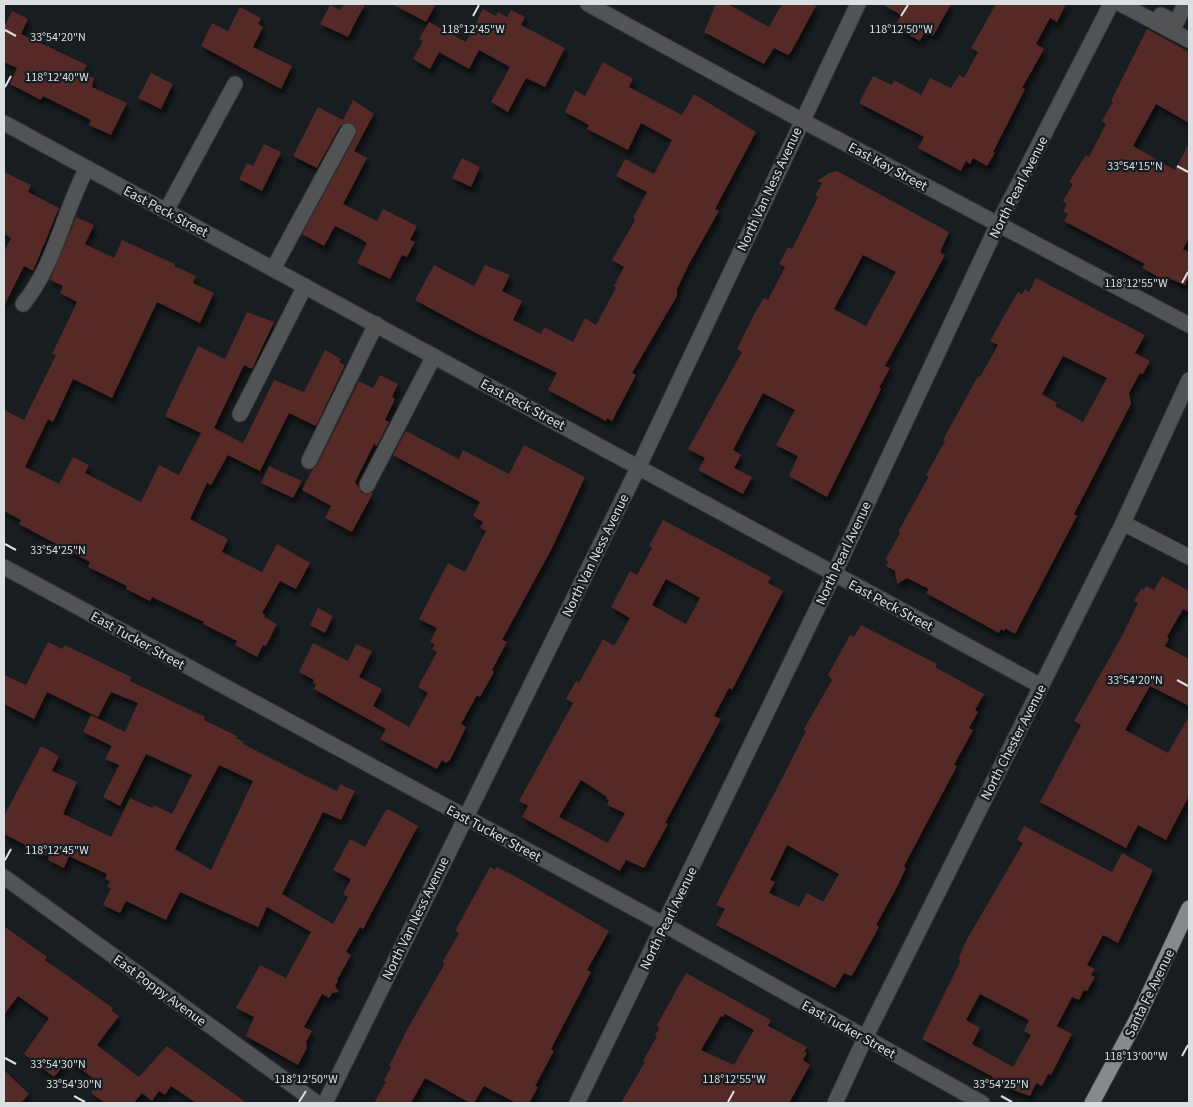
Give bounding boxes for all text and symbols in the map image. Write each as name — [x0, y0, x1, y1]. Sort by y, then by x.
text: 118°12'45"W — [441, 21, 505, 38]
text: 118°12'50"W — [869, 21, 933, 38]
text: 33°54'20"N — [30, 29, 86, 46]
text: 118°12'40"W — [25, 69, 89, 86]
street label: North Van Ness Avenue — [732, 124, 807, 255]
street label: North Pearl Avenue — [984, 133, 1053, 242]
street label: East Kay Street — [844, 138, 931, 196]
text: 33°54'15"N — [1107, 158, 1163, 175]
street label: East Peck Street — [120, 181, 212, 243]
text: 118°12'55"W — [1104, 275, 1168, 292]
street label: East Peck Street — [477, 374, 569, 436]
street label: North Van Ness Avenue — [557, 490, 634, 620]
street label: North Pearl Avenue — [811, 498, 877, 609]
text: 33°54'25"N — [30, 542, 86, 559]
street label: East Peck Street — [845, 575, 937, 637]
street label: East Tucker Street — [87, 607, 188, 675]
text: 33°54'20"N — [1107, 672, 1163, 689]
street label: North Chester Avenue — [976, 681, 1052, 804]
street label: East Tucker Street — [443, 800, 545, 867]
text: 118°12'45"W — [25, 842, 89, 859]
street label: North Van Ness Avenue — [377, 853, 454, 983]
street label: North Pearl Avenue — [635, 863, 703, 973]
street label: Santa Fe Avenue — [1120, 946, 1180, 1041]
street label: East Poppy Avenue — [109, 950, 210, 1031]
street label: East Tucker Street — [798, 996, 899, 1064]
text: 118°13'00"W — [1104, 1048, 1168, 1065]
text: 33°54'30"N — [30, 1056, 86, 1073]
text: 118°12'50"W — [274, 1071, 338, 1088]
text: 118°12'55"W — [702, 1071, 766, 1088]
text: 33°54'30"N — [46, 1076, 102, 1093]
text: 33°54'25"N — [973, 1076, 1029, 1093]

